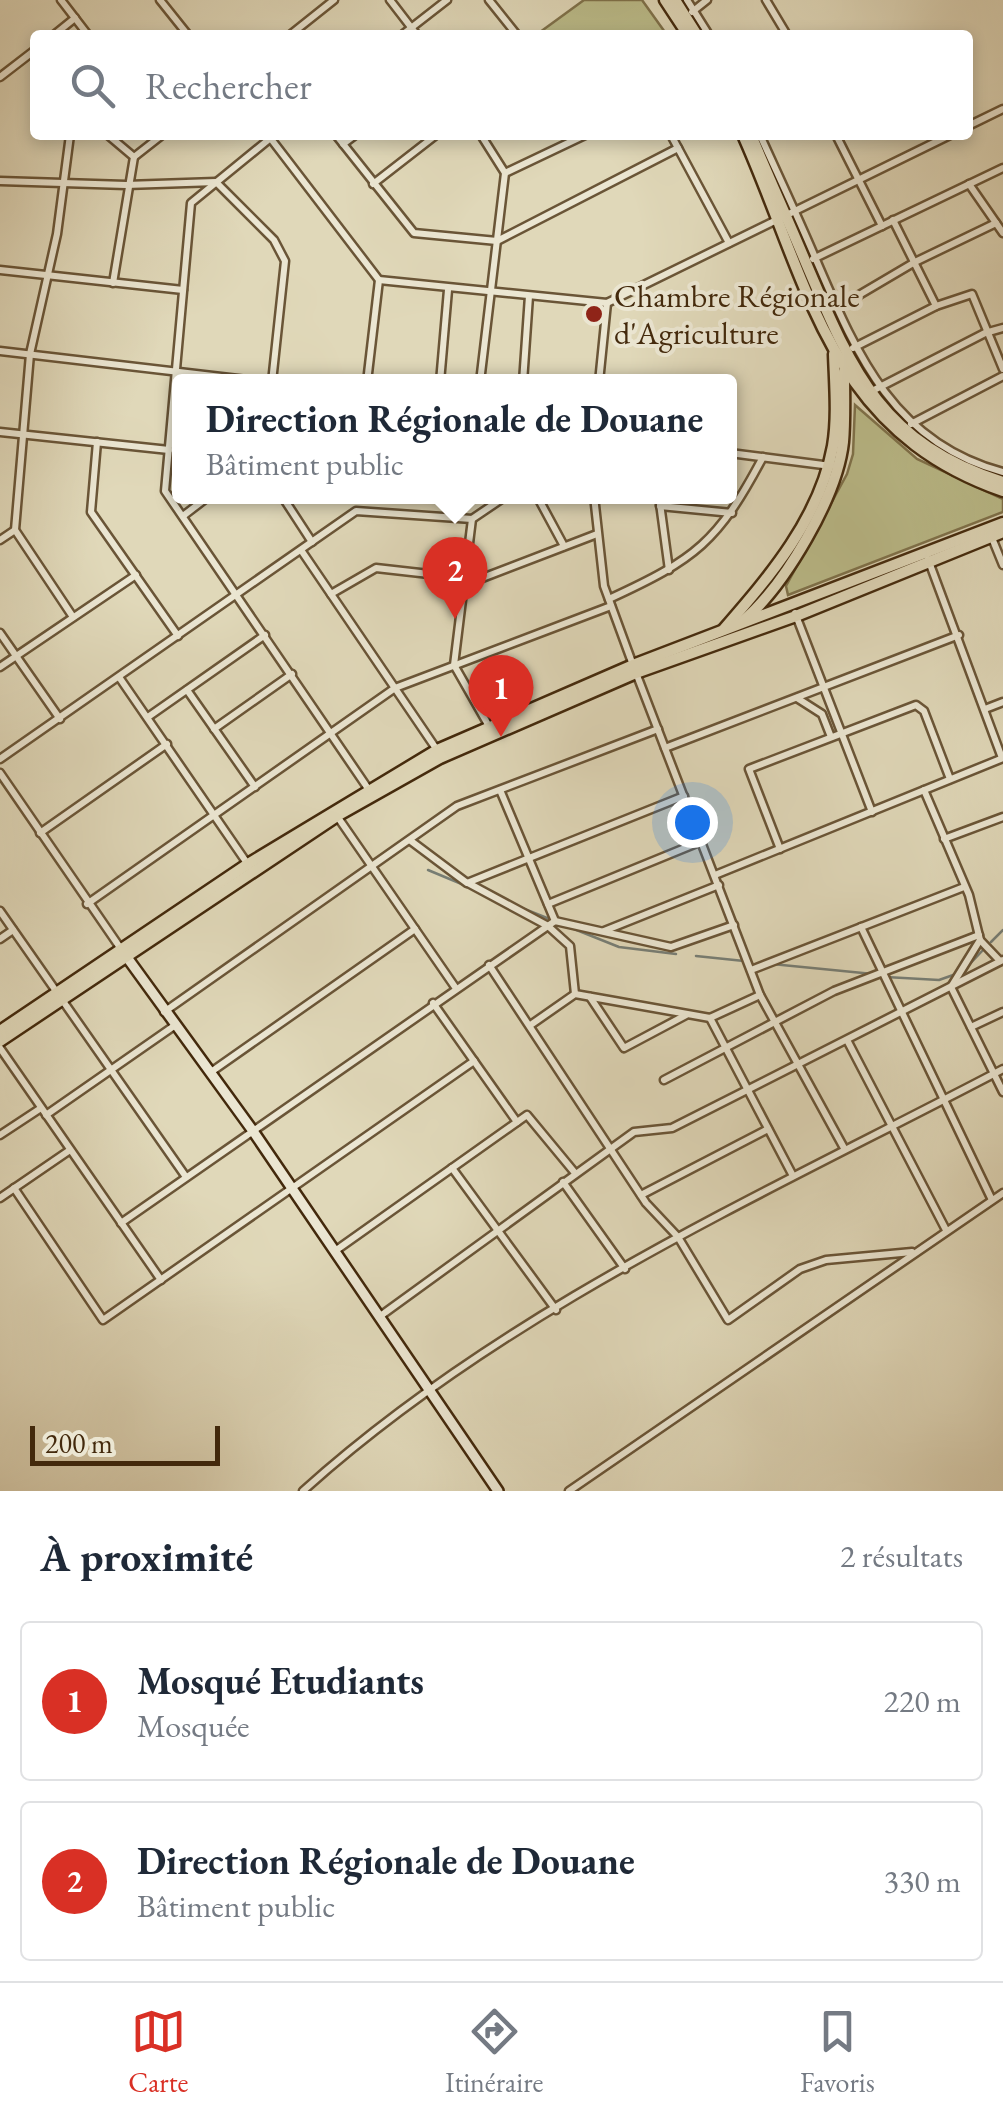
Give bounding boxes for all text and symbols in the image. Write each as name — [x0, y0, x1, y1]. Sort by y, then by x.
search box — [30, 30, 973, 140]
icon: search — [65, 58, 120, 113]
text: Rechercher — [145, 61, 312, 110]
place label: Chambre Régionale d'Agriculture — [614, 275, 860, 354]
marker: Chambre Régionale d'Agriculture — [583, 303, 605, 325]
popup — [172, 374, 737, 504]
text: Direction Régionale de Douane — [206, 394, 703, 443]
text: Bâtiment public — [206, 443, 404, 485]
pin: 2 — [422, 536, 488, 619]
pin: 1 — [468, 654, 534, 737]
your location — [667, 797, 718, 848]
scale bar — [30, 1421, 220, 1466]
text: 200 m — [45, 1425, 113, 1461]
text: À proximité — [40, 1529, 253, 1584]
text: 2 résultats — [840, 1535, 963, 1577]
text: Mosqué Etudiants — [137, 1656, 424, 1705]
text: 1 — [66, 1680, 83, 1722]
text: 220 m — [884, 1680, 961, 1722]
text: Mosquée — [137, 1705, 250, 1747]
text: Direction Régionale de Douane — [137, 1836, 635, 1885]
text: 2 — [66, 1860, 83, 1902]
text: 330 m — [884, 1860, 961, 1902]
text: Bâtiment public — [137, 1885, 335, 1927]
tab: Carte — [128, 2004, 188, 2100]
tab: Itinéraire — [445, 2004, 543, 2100]
tab: Favoris — [800, 2004, 875, 2100]

